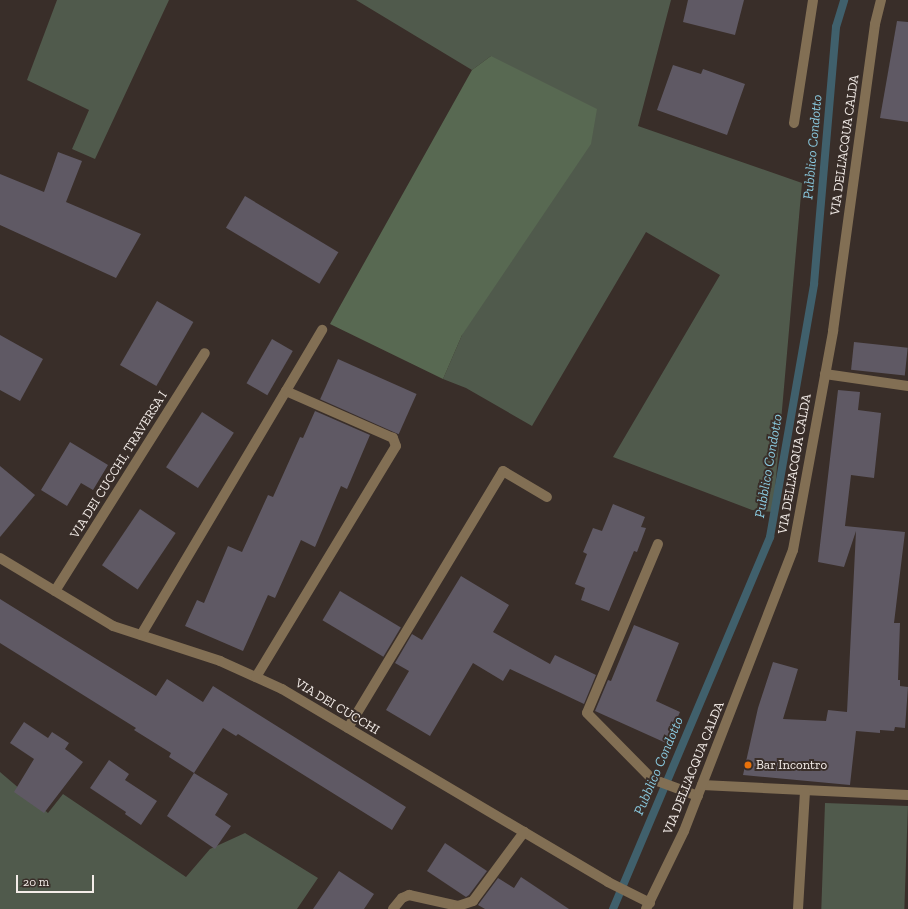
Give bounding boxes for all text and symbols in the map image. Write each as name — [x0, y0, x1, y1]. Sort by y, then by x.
street label: VIA DELL'ACQUA CALDA — [827, 73, 863, 217]
water label: Pubblico Condotto — [800, 94, 826, 200]
street label: VIA DEI CUCCHI, TRAVERSA I — [67, 388, 171, 542]
street label: VIA DELL'ACQUA CALDA — [775, 392, 815, 536]
water label: Pubblico Condotto — [752, 413, 786, 519]
street label: VIA DEI CUCCHI — [292, 676, 382, 738]
street label: VIA DELL'ACQUA CALDA — [660, 699, 728, 837]
water label: Pubblico Condotto — [631, 714, 687, 818]
place label: Bar Incontro — [756, 757, 827, 773]
marker: Bar Incontro — [743, 760, 753, 770]
scale bar — [18, 867, 96, 893]
text: 20 m — [23, 875, 49, 889]

